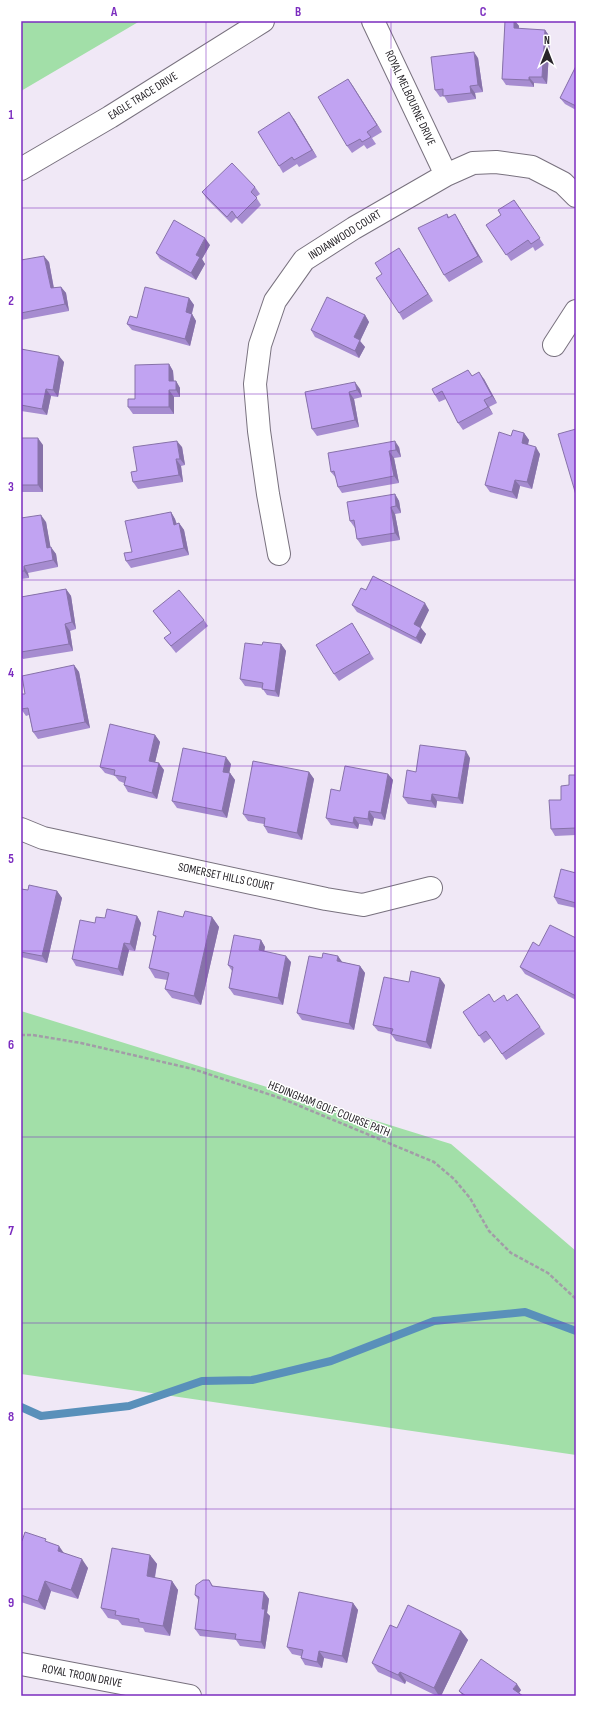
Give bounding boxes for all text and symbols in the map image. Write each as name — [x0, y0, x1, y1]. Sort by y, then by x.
text: A — [110, 4, 118, 20]
text: B — [295, 4, 301, 20]
text: C — [480, 4, 487, 20]
north arrow — [527, 30, 567, 70]
text: N — [544, 34, 550, 47]
street label: ROYAL MELBOURNE DRIVE — [381, 48, 439, 148]
street label: EAGLE TRACE DRIVE — [105, 69, 181, 123]
text: 1 — [8, 107, 14, 123]
street label: INDIANWOOD COURT — [306, 206, 384, 263]
text: 2 — [8, 293, 14, 309]
text: 3 — [8, 479, 14, 495]
text: 4 — [8, 665, 14, 681]
text: 5 — [8, 851, 14, 867]
street label: SOMERSET HILLS COURT — [177, 859, 276, 895]
text: 6 — [8, 1037, 14, 1053]
street label: HEDINGHAM GOLF COURSE PATH — [266, 1078, 392, 1140]
text: 7 — [8, 1223, 14, 1239]
text: 8 — [8, 1409, 14, 1425]
text: 9 — [8, 1595, 14, 1611]
street label: ROYAL TROON DRIVE — [41, 1661, 124, 1691]

